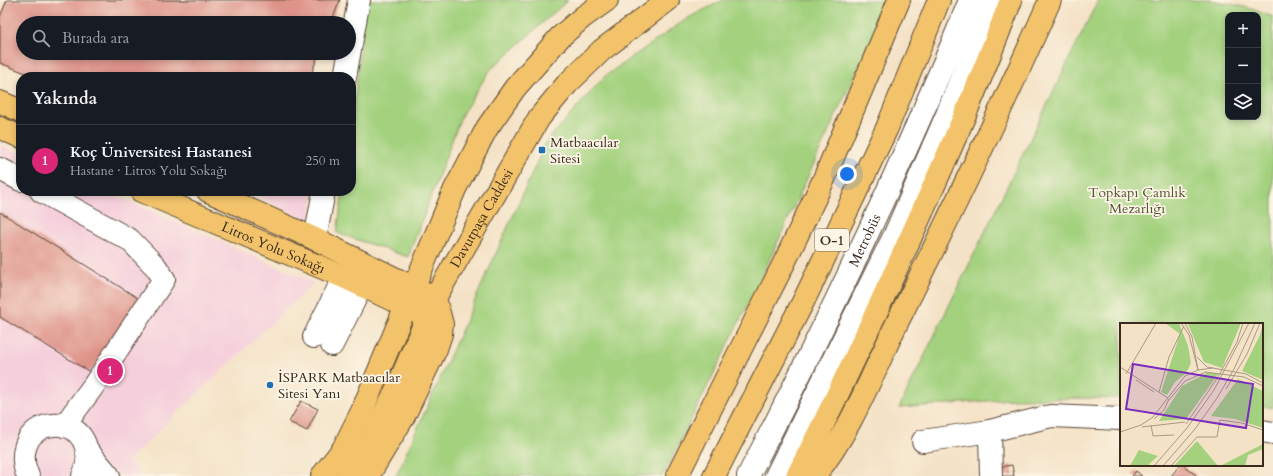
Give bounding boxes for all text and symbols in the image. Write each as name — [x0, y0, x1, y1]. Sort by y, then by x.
map controls — [1225, 12, 1261, 120]
button: + — [1225, 12, 1261, 48]
search box — [16, 16, 356, 60]
icon: search — [30, 27, 52, 49]
text: Burada ara — [62, 28, 129, 48]
button: − — [1225, 48, 1261, 84]
button: layers — [1225, 84, 1261, 120]
text: Yakında — [32, 87, 97, 110]
place label: Matbaacılar Sitesi — [550, 133, 619, 168]
text: Koç Üniversitesi Hastanesi — [70, 142, 252, 162]
marker: Matbaacılar Sitesi — [537, 145, 547, 155]
text: 1 — [42, 152, 48, 170]
text: 250 m — [306, 152, 340, 170]
text: Hastane · Litros Yolu Sokağı — [70, 162, 227, 180]
your location — [837, 164, 857, 184]
street label: Davutpaşa Caddesi — [446, 165, 518, 271]
park label: Topkapı Çamlık Mezarlığı — [1088, 183, 1186, 218]
street label: Metrobüs — [844, 211, 886, 270]
street label: Litros Yolu Sokağı — [219, 217, 328, 278]
road number: O-1 — [815, 229, 849, 251]
inset map — [1120, 323, 1263, 466]
pin: 1 — [97, 356, 123, 386]
place label: İSPARK Matbaacılar Sitesi Yanı — [278, 368, 401, 403]
marker: İSPARK Matbaacılar Sitesi Yanı — [265, 380, 275, 390]

